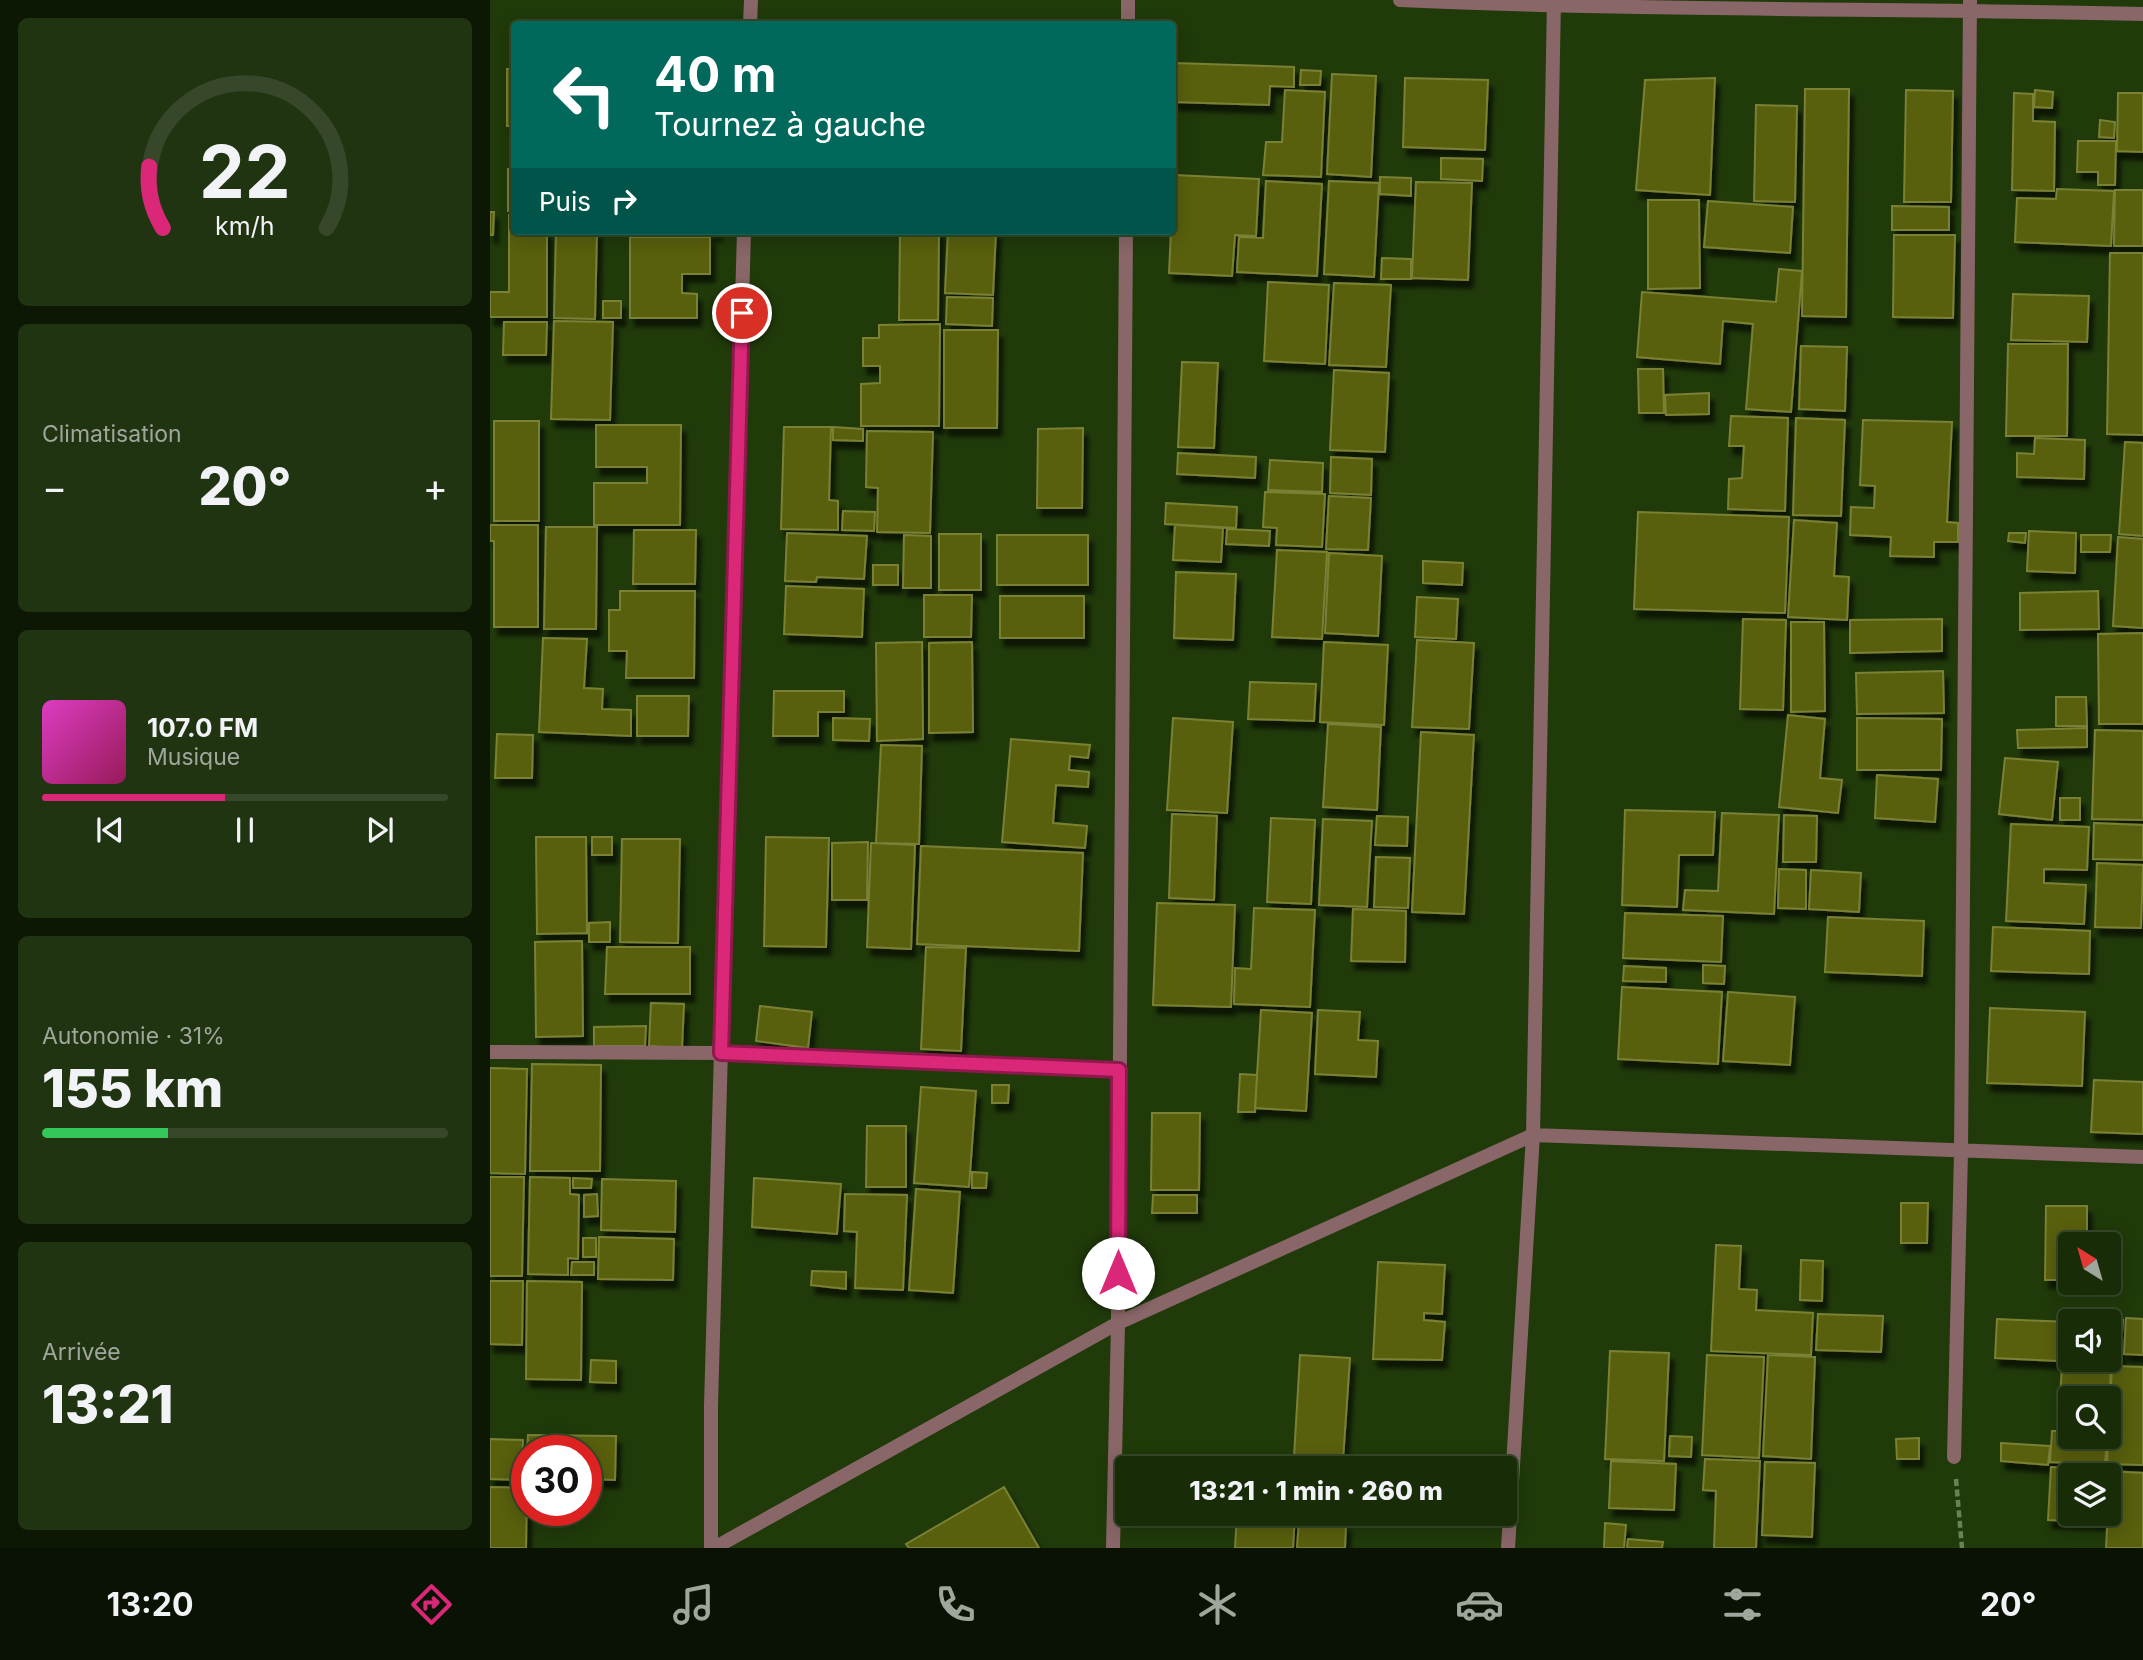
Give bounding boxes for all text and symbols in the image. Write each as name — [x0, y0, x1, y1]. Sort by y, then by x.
text: 40 m — [654, 45, 777, 104]
icon: left — [539, 49, 630, 140]
text: Tournez à gauche — [654, 105, 926, 144]
text: 22 — [199, 127, 291, 216]
icon: right — [605, 182, 643, 220]
text: Puis — [539, 186, 591, 217]
text: km/h — [215, 211, 275, 241]
pin — [712, 283, 772, 343]
icon: arrive — [723, 294, 761, 332]
text: Climatisation — [42, 420, 182, 448]
text: 20° — [198, 455, 292, 518]
text: − — [42, 464, 67, 510]
text: + — [423, 464, 448, 510]
text: 107.0 FM — [147, 712, 258, 743]
text: Musique — [147, 743, 240, 771]
icon: previous — [91, 811, 129, 849]
icon: pause — [226, 811, 264, 849]
icon: next — [361, 811, 399, 849]
text: Autonomie · 31% — [42, 1022, 225, 1050]
text: 155 km — [42, 1057, 223, 1120]
north arrow — [2058, 1232, 2121, 1295]
map controls — [2058, 1232, 2121, 1526]
position arrow — [1081, 1236, 1155, 1310]
button: sound — [2058, 1309, 2121, 1372]
text: Arrivée — [42, 1338, 121, 1366]
text: 13:21 — [42, 1373, 174, 1436]
button: search — [2058, 1386, 2121, 1449]
speed limit sign: 30 — [511, 1435, 602, 1526]
button: layers — [2058, 1463, 2121, 1526]
text: 13:21 · 1 min · 260 m — [1189, 1475, 1443, 1506]
icon: directions — [407, 1580, 456, 1629]
icon: music — [669, 1580, 718, 1629]
icon: phone — [931, 1580, 980, 1629]
icon: climate — [1193, 1580, 1242, 1629]
icon: car — [1455, 1580, 1504, 1629]
icon: filters — [1718, 1580, 1767, 1629]
text: 13:20 — [107, 1585, 193, 1624]
text: 20° — [1980, 1585, 2036, 1624]

